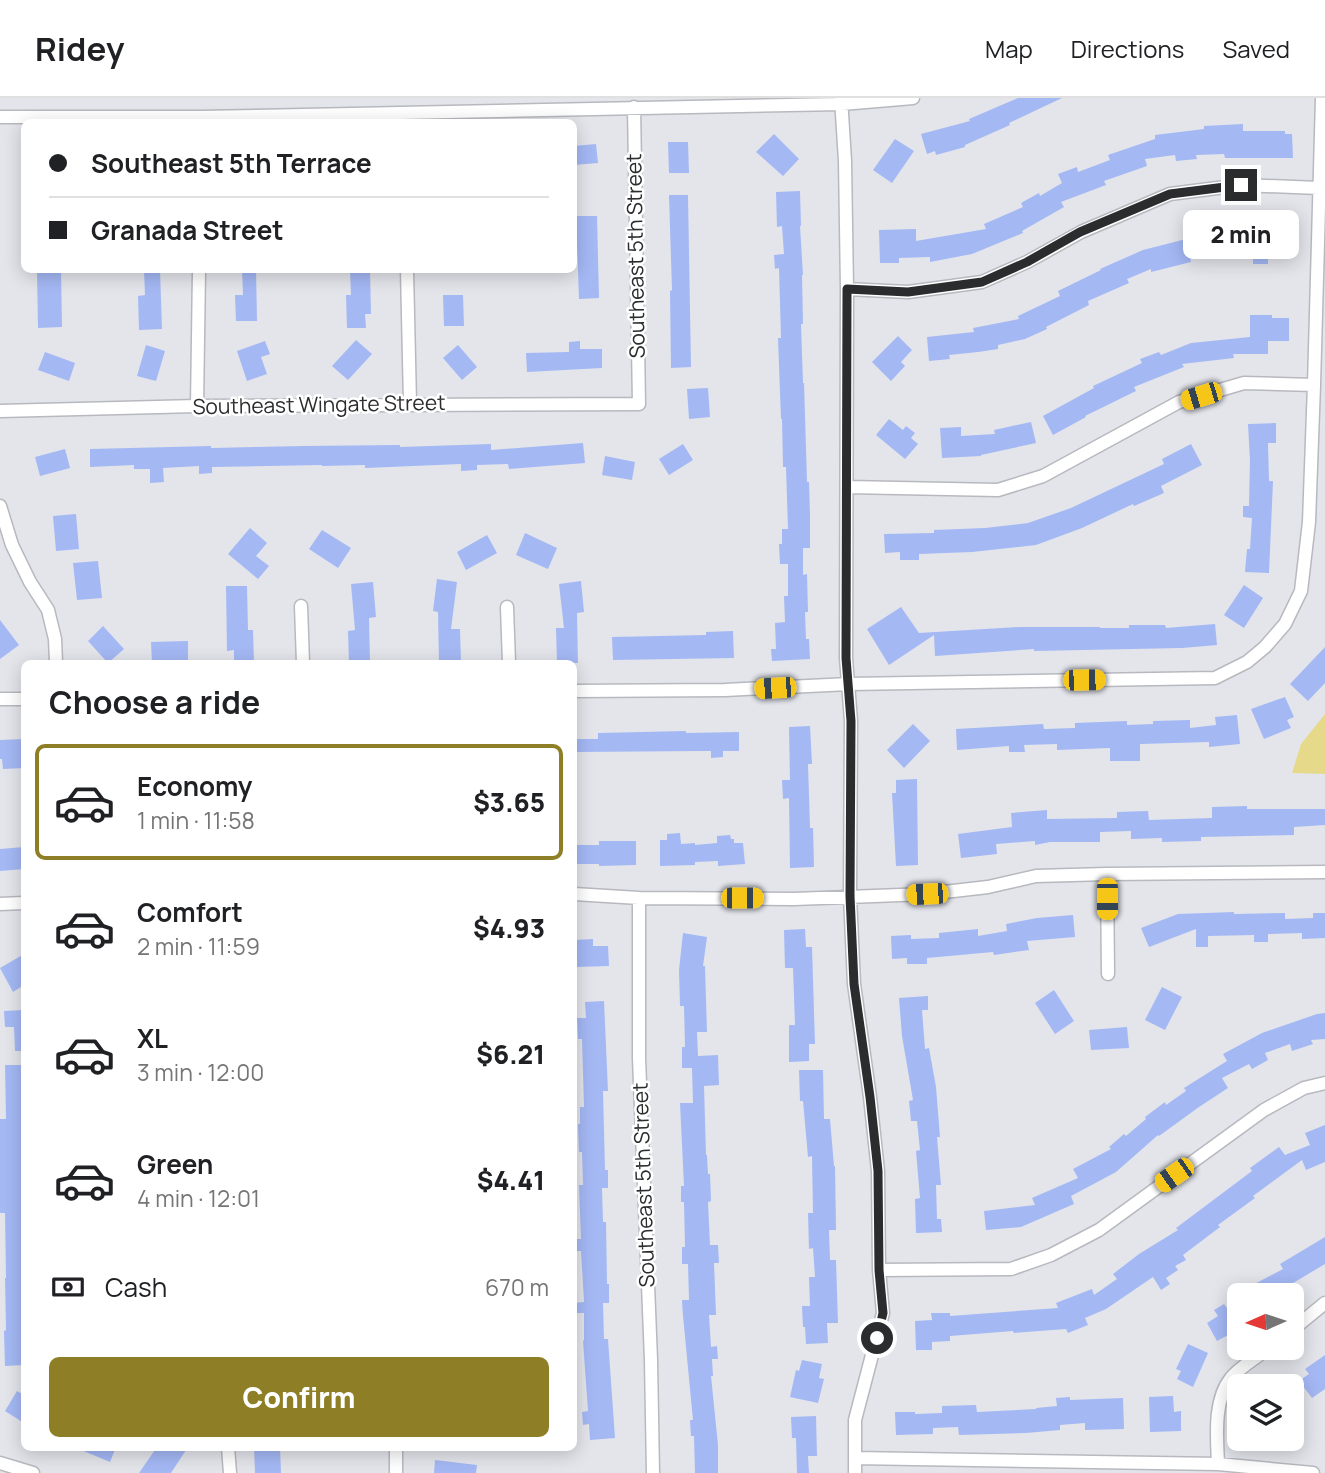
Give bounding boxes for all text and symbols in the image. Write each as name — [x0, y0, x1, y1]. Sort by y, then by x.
text: Ridey — [35, 26, 124, 71]
text: Map — [985, 32, 1033, 65]
text: Directions — [1071, 32, 1184, 65]
text: Saved — [1222, 32, 1290, 65]
text: Southeast 5th Terrace — [91, 145, 372, 181]
street label: Southeast 5th Street — [619, 153, 651, 359]
route end — [1225, 169, 1257, 201]
callout: 2 min — [1183, 210, 1299, 258]
text: Granada Street — [91, 212, 284, 248]
text: 2 min — [1211, 218, 1272, 250]
car — [1178, 380, 1225, 412]
street label: Southeast Wingate Street — [192, 388, 446, 420]
car — [1063, 669, 1106, 691]
car — [754, 676, 797, 700]
text: Choose a ride — [49, 680, 260, 724]
text: Economy — [137, 768, 252, 804]
icon: car — [53, 771, 116, 834]
text: $3.65 — [473, 784, 545, 820]
text: 1 min · 11:58 — [137, 804, 255, 836]
car — [1097, 878, 1118, 920]
car — [906, 883, 949, 905]
car — [722, 888, 764, 909]
text: Comfort — [137, 894, 243, 930]
icon: car — [53, 897, 116, 960]
text: $4.93 — [473, 910, 545, 946]
text: 2 min · 11:59 — [137, 930, 260, 962]
text: XL — [137, 1020, 168, 1056]
icon: car — [53, 1023, 116, 1086]
text: $6.21 — [476, 1036, 545, 1072]
text: 3 min · 12:00 — [137, 1056, 264, 1088]
street label: Southeast 5th Street — [625, 1082, 661, 1288]
text: Green — [137, 1146, 213, 1182]
icon: car — [53, 1149, 116, 1212]
car — [1151, 1154, 1198, 1196]
text: $4.41 — [477, 1162, 545, 1198]
text: 4 min · 12:01 — [137, 1182, 260, 1214]
icon: cash — [49, 1268, 87, 1306]
text: Cash — [105, 1269, 167, 1305]
text: 670 m — [485, 1271, 549, 1303]
north arrow — [1227, 1283, 1304, 1360]
map controls — [1227, 1283, 1304, 1451]
route start — [861, 1322, 893, 1354]
button: Confirm — [49, 1357, 549, 1437]
button: layers — [1227, 1374, 1304, 1451]

